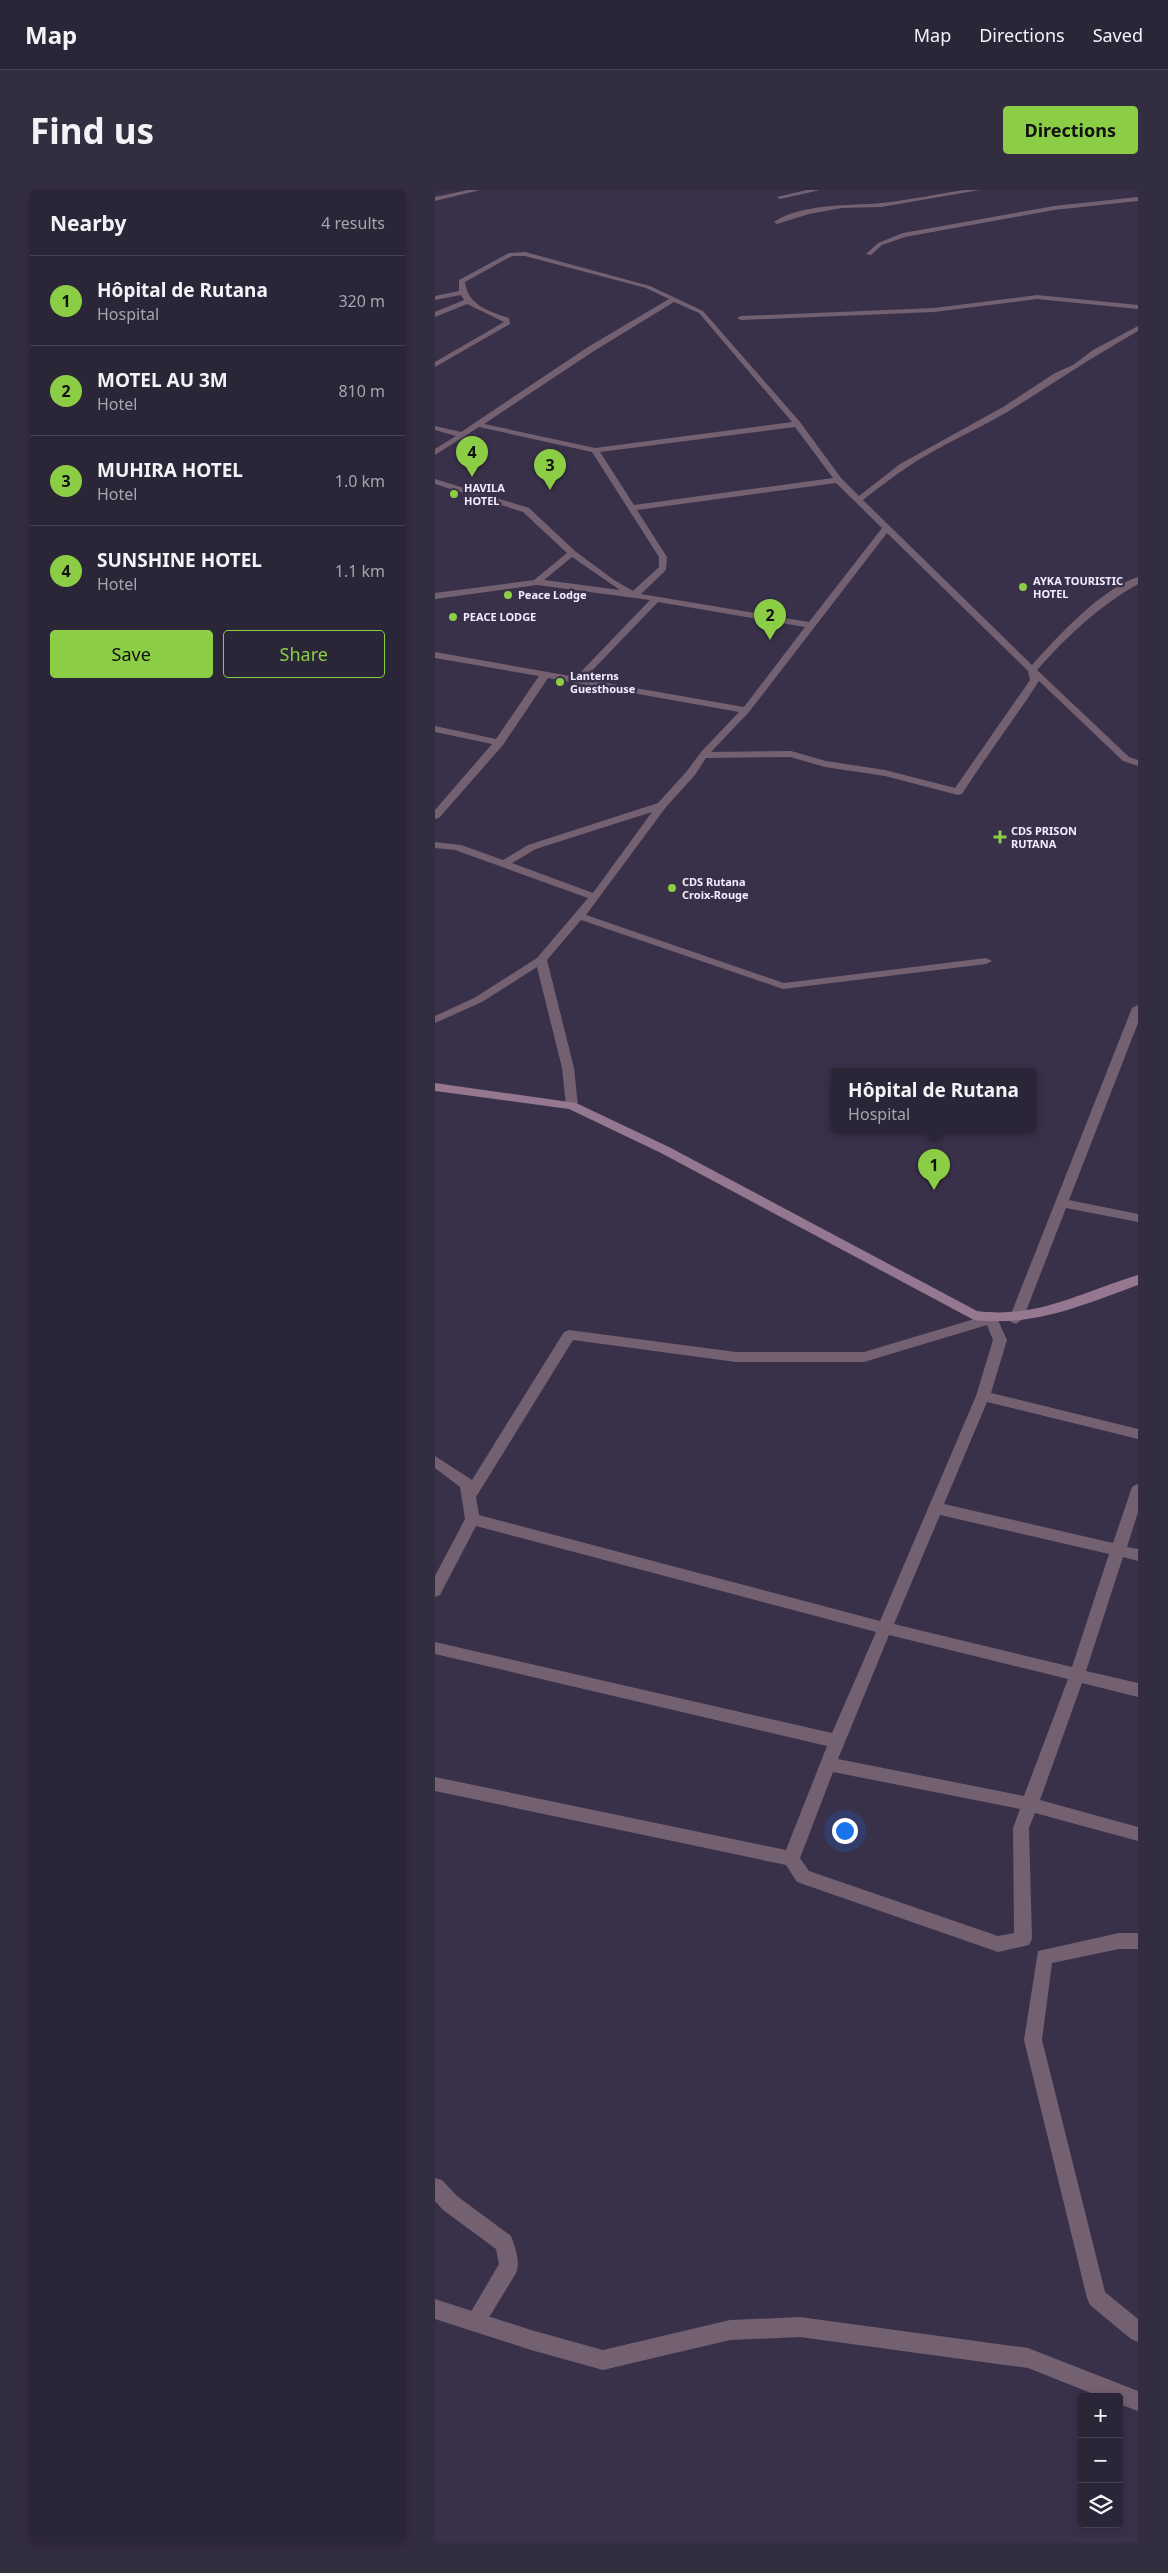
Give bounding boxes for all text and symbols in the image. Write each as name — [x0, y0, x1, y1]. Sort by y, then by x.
text: Map — [25, 18, 77, 51]
text: Map — [914, 23, 951, 47]
text: Directions — [979, 23, 1065, 47]
text: Saved — [1093, 23, 1143, 47]
button: Directions — [1003, 106, 1138, 154]
text: Find us — [30, 107, 154, 154]
text: Nearby — [50, 209, 126, 237]
text: 4 results — [321, 212, 385, 234]
text: Hôpital de Rutana — [97, 277, 268, 303]
text: 1 — [61, 290, 71, 312]
text: 320 m — [338, 290, 385, 312]
text: Hospital — [97, 303, 159, 325]
text: MOTEL AU 3M — [97, 367, 228, 393]
text: 2 — [61, 380, 71, 402]
text: 810 m — [338, 380, 385, 402]
text: Hotel — [97, 393, 137, 415]
pin: 4 — [456, 436, 488, 477]
pin: 3 — [534, 449, 566, 490]
text: MUHIRA HOTEL — [97, 457, 243, 483]
text: 3 — [61, 470, 71, 492]
text: 1.0 km — [335, 470, 385, 492]
place label: HAVILA HOTEL — [464, 480, 505, 508]
text: Hotel — [97, 483, 137, 505]
marker: HAVILA HOTEL — [448, 488, 460, 500]
text: SUNSHINE HOTEL — [97, 547, 262, 573]
text: 4 — [61, 560, 71, 582]
text: 1.1 km — [335, 560, 385, 582]
text: Hotel — [97, 573, 137, 595]
place label: AYKA TOURISTIC HOTEL — [1033, 573, 1123, 601]
marker: AYKA TOURISTIC HOTEL — [1017, 581, 1029, 593]
place label: Peace Lodge — [518, 587, 587, 602]
marker: Peace Lodge — [502, 589, 514, 601]
pin: 2 — [754, 599, 786, 640]
place label: PEACE LODGE — [463, 609, 536, 624]
marker: PEACE LODGE — [447, 611, 459, 623]
button: Save — [50, 630, 213, 678]
button: Share — [223, 630, 385, 678]
place label: Lanterns Guesthouse — [570, 668, 636, 696]
marker: Lanterns Guesthouse — [554, 676, 566, 688]
place label: CDS PRISON RUTANA — [1011, 823, 1077, 851]
marker: CDS PRISON RUTANA — [993, 830, 1007, 844]
place label: CDS Rutana Croix-Rouge — [682, 874, 749, 902]
marker: CDS Rutana Croix-Rouge — [666, 882, 678, 894]
popup — [831, 1068, 1036, 1133]
text: Hôpital de Rutana — [848, 1077, 1019, 1103]
text: Hospital — [848, 1103, 910, 1125]
pin: 1 — [918, 1149, 950, 1190]
your location — [832, 1818, 858, 1844]
map controls — [1078, 2393, 1123, 2528]
button: + — [1078, 2393, 1123, 2438]
button: − — [1078, 2438, 1123, 2483]
button: layers — [1078, 2483, 1123, 2528]

